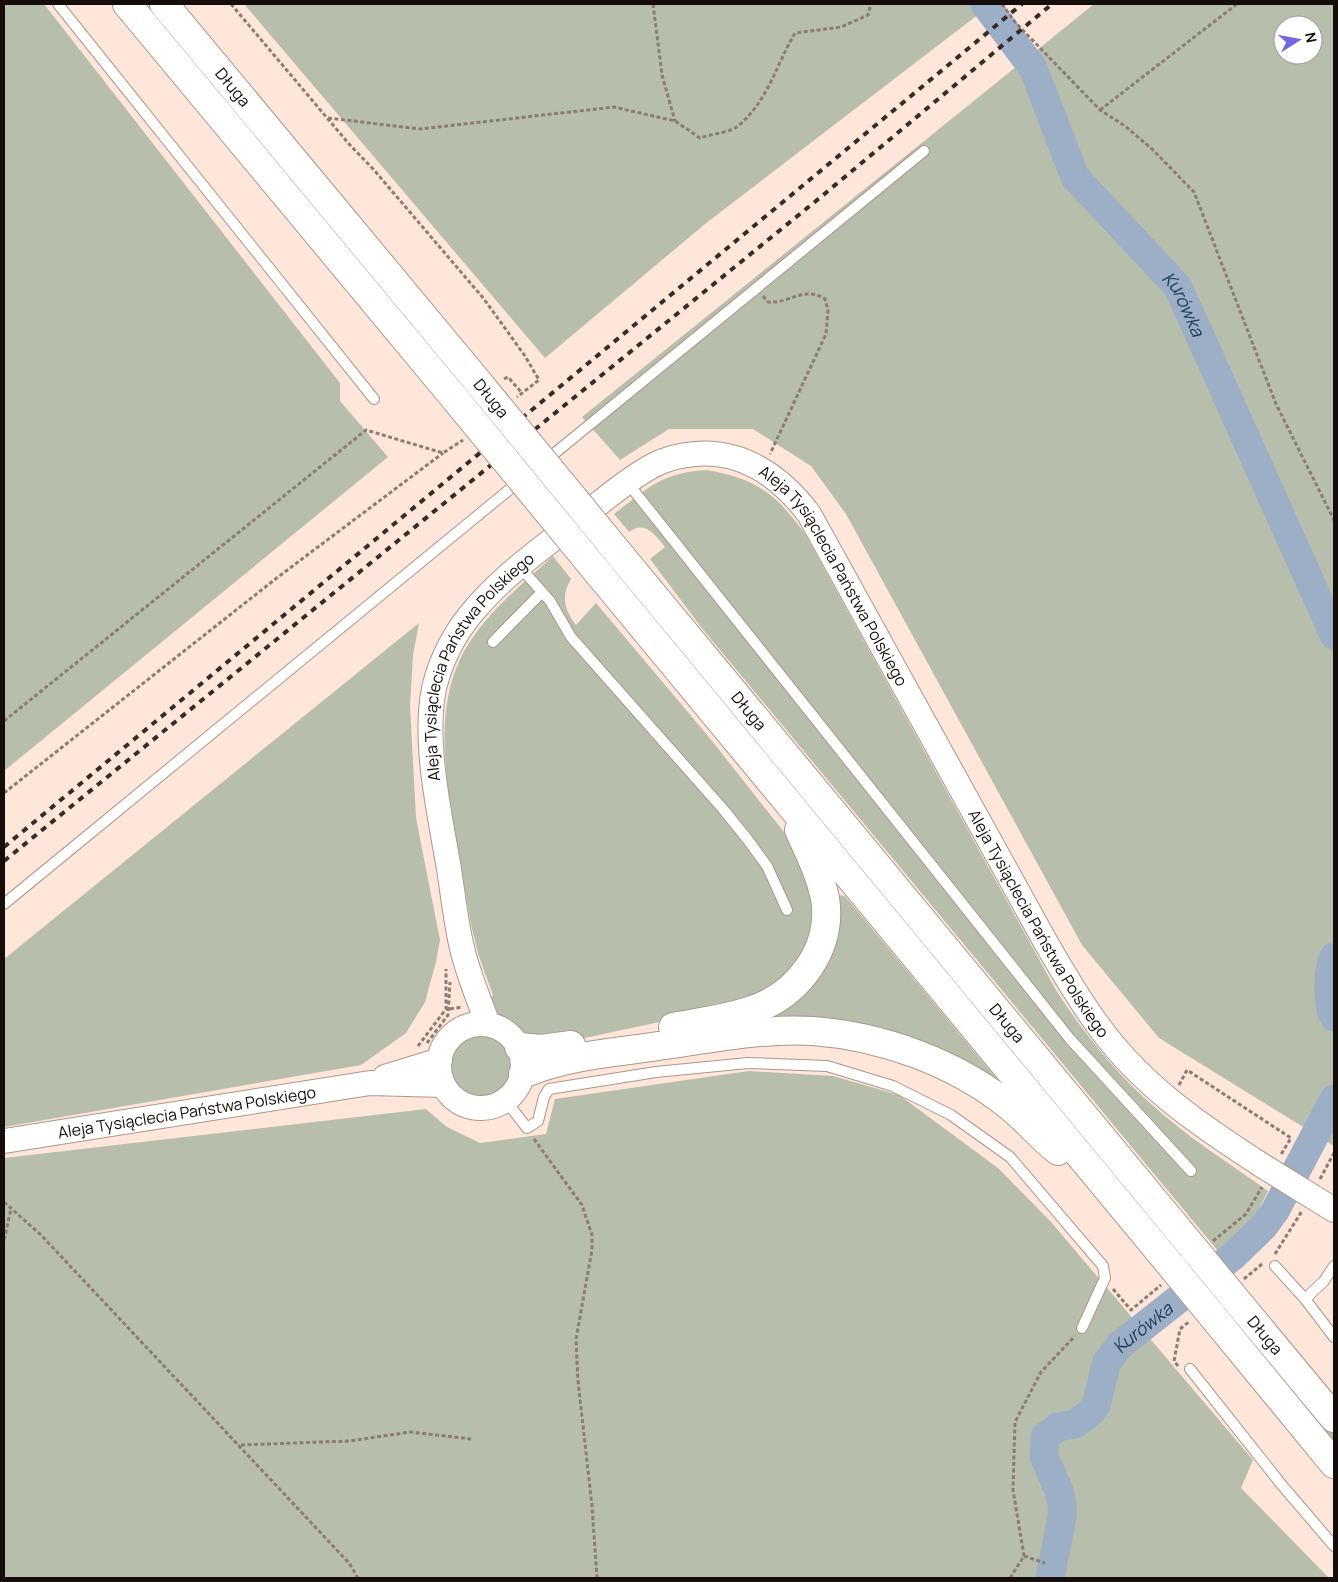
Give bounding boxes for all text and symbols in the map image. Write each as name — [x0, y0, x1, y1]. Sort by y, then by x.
north arrow — [1273, 15, 1323, 65]
text: N — [1301, 31, 1322, 44]
street label: Długa — [210, 63, 256, 111]
water label: Kurówka — [1157, 266, 1211, 341]
street label: Długa — [469, 374, 514, 422]
street label: Aleja Tysiąclecia Państwa Polskiego — [755, 460, 913, 690]
street label: Aleja Tysiąclecia Państwa Polskiego — [419, 547, 539, 783]
street label: Długa — [726, 687, 772, 735]
street label: Aleja Tysiąclecia Państwa Polskiego — [963, 805, 1114, 1042]
street label: Długa — [985, 999, 1030, 1047]
street label: Aleja Tysiąclecia Państwa Polskiego — [56, 1081, 317, 1143]
water label: Kurówka — [1106, 1296, 1178, 1358]
street label: Długa — [1242, 1311, 1288, 1359]

